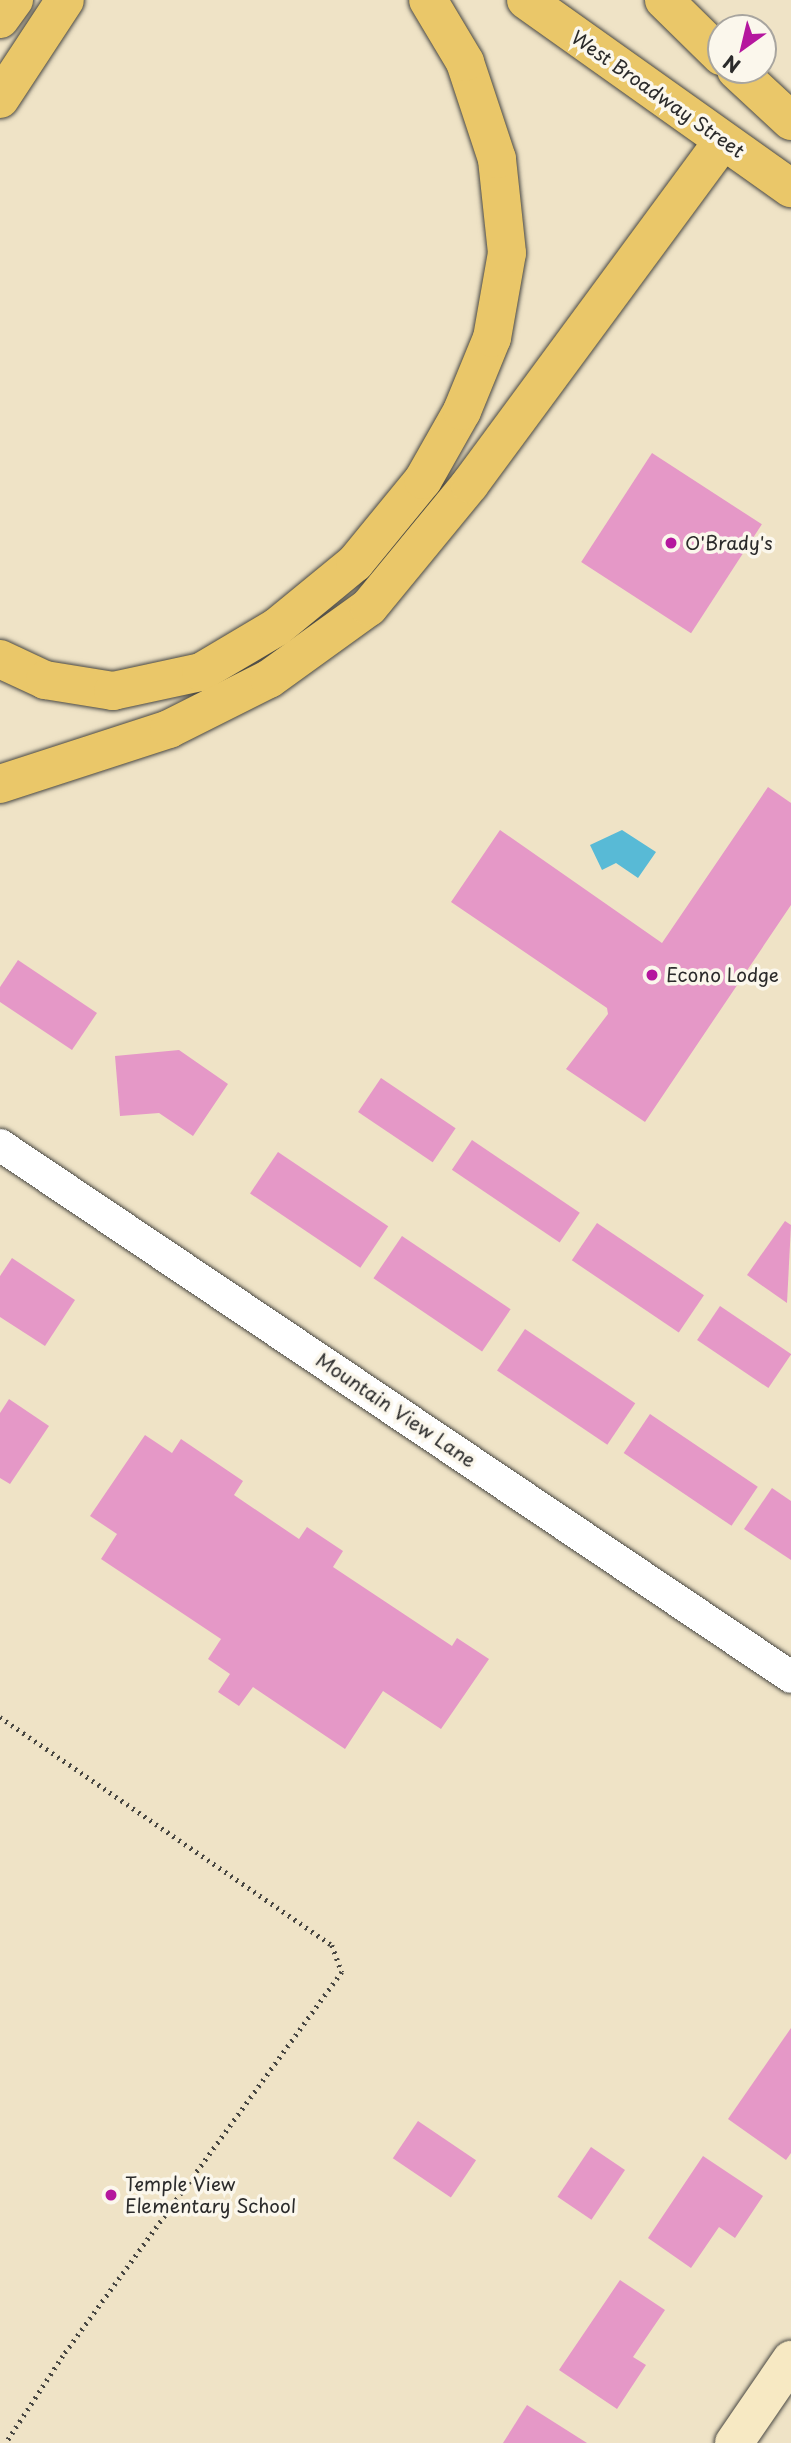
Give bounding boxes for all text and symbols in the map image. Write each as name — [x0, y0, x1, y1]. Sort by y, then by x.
north arrow — [707, 14, 777, 84]
street label: West Broadway Street — [567, 26, 749, 162]
text: N — [717, 49, 745, 81]
place label: O'Brady's — [685, 532, 773, 554]
marker: O'Brady's — [663, 535, 679, 551]
place label: Econo Lodge — [666, 964, 778, 986]
marker: Econo Lodge — [644, 967, 660, 983]
street label: Mountain View Lane — [312, 1348, 480, 1472]
place label: Temple View Elementary School — [125, 2173, 296, 2217]
marker: Temple View Elementary School — [103, 2187, 119, 2203]

